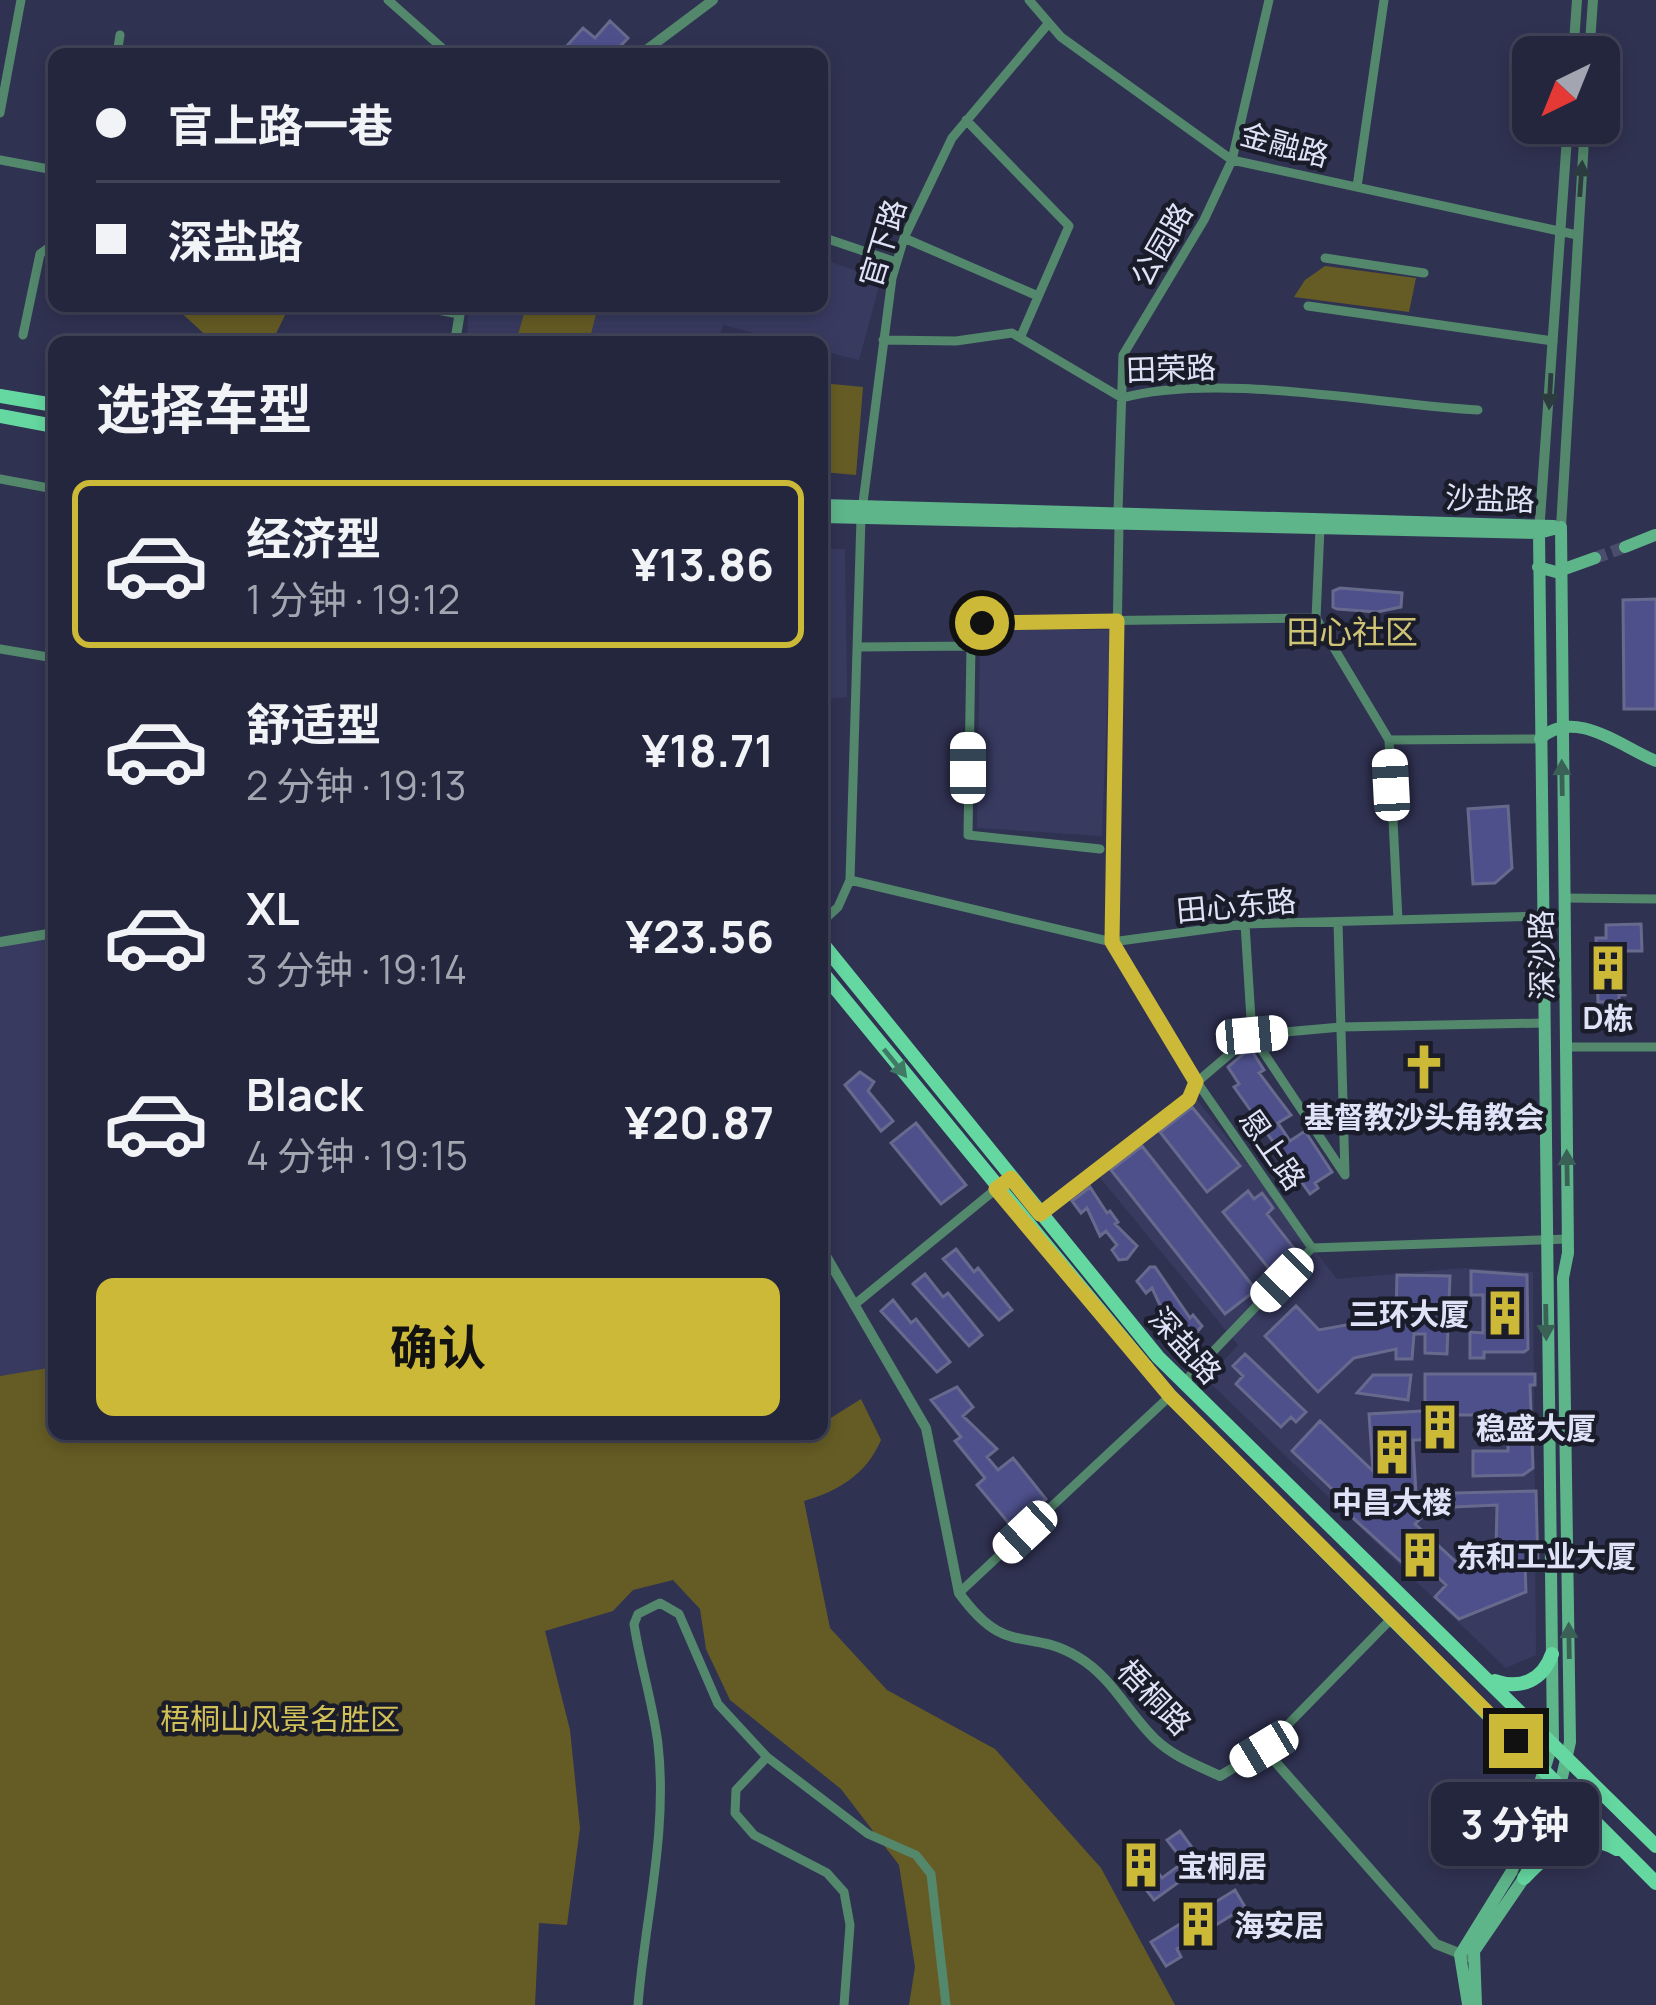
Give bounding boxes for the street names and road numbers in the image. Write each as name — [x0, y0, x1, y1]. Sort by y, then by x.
street label: 金融路 — [1236, 113, 1334, 175]
street label: 官下路 — [849, 194, 915, 292]
street label: 公园路 — [1121, 195, 1201, 293]
street label: 田荣路 — [1125, 346, 1217, 390]
street label: 沙盐路 — [1444, 476, 1536, 520]
street label: 田心东路 — [1174, 879, 1298, 931]
street label: 深沙路 — [1520, 910, 1562, 1000]
street label: 恩上路 — [1230, 1100, 1316, 1198]
street label: 深盐路 — [1141, 1298, 1231, 1392]
street label: 梧桐路 — [1109, 1650, 1201, 1744]

